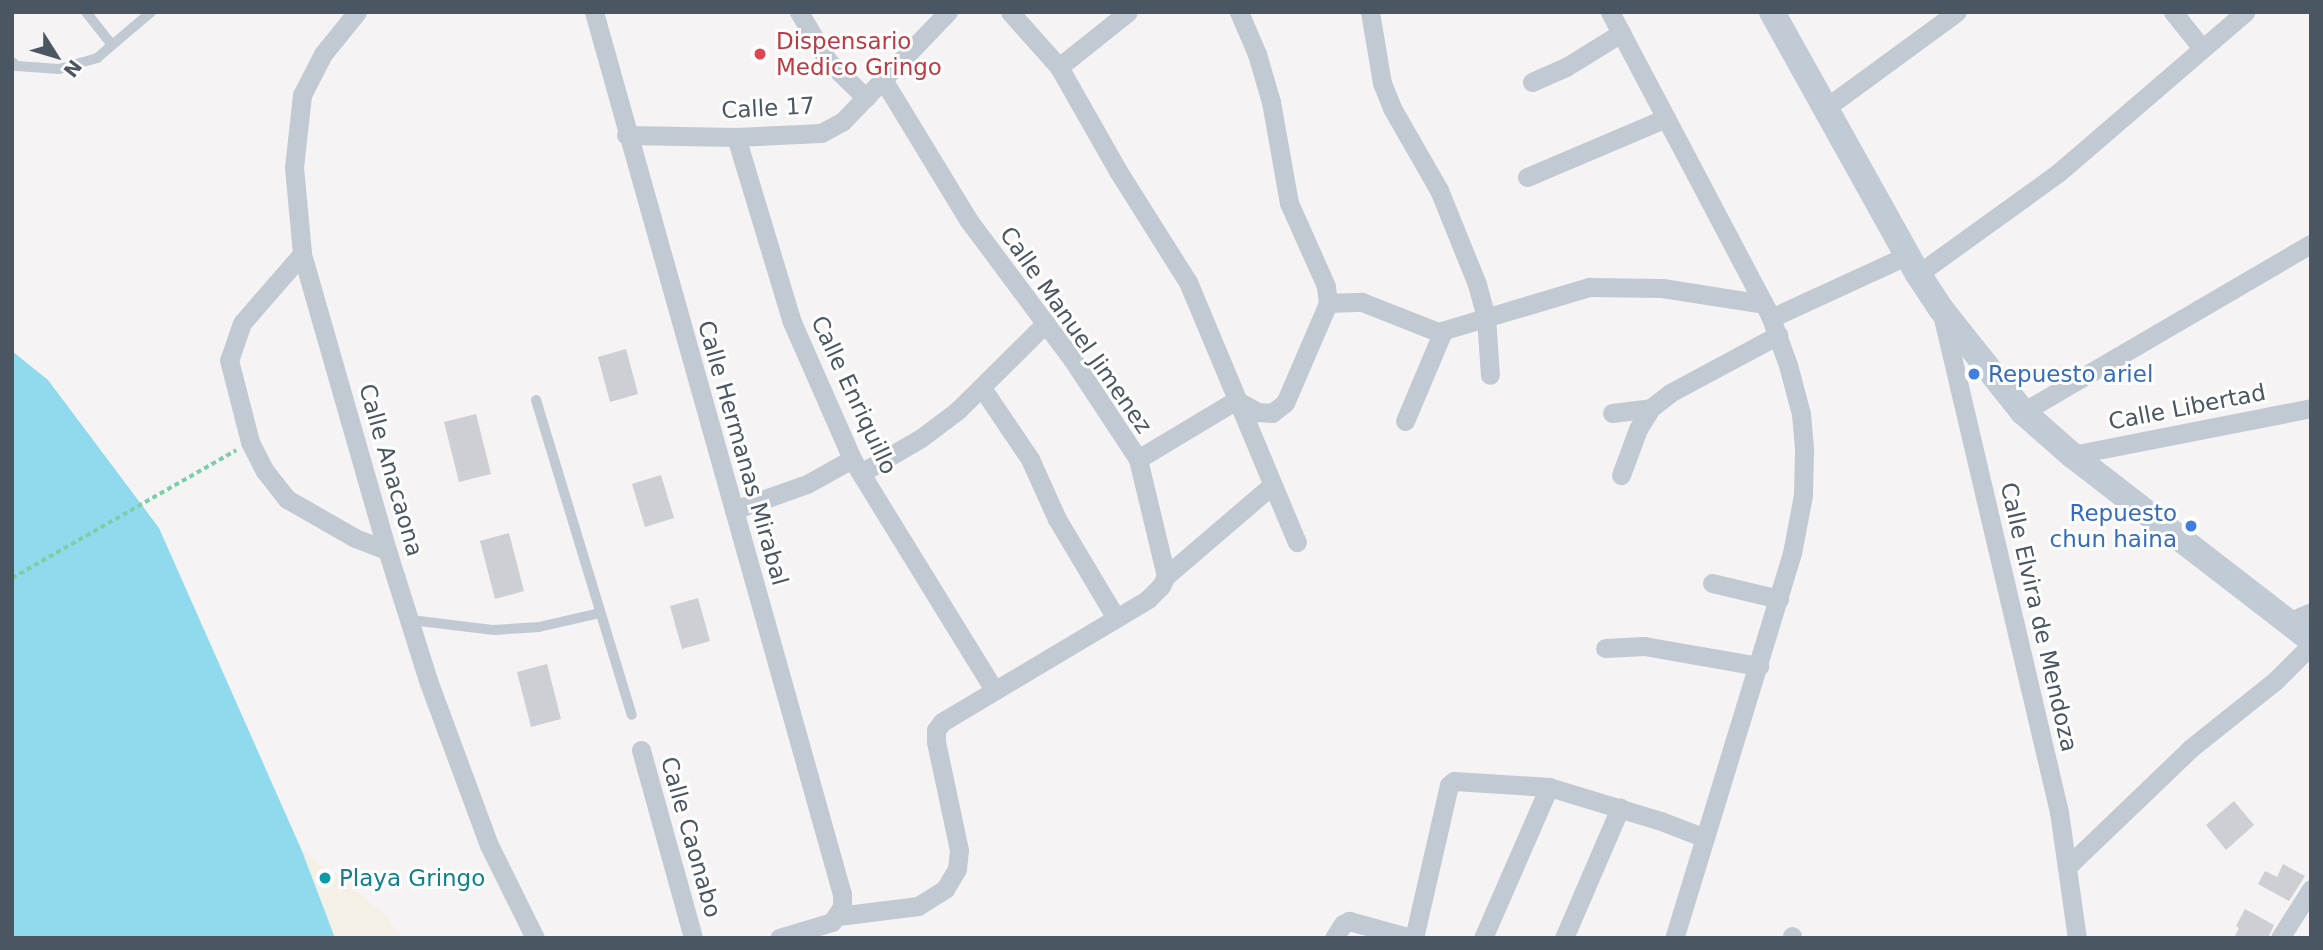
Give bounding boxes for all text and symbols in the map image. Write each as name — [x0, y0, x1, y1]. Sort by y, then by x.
north arrow — [21, 21, 91, 91]
place label: Dispensario Medico Gringo — [776, 27, 942, 81]
marker: Dispensario Medico Gringo — [750, 44, 770, 64]
text: N — [59, 56, 86, 82]
street label: Calle 17 — [721, 92, 815, 124]
street label: Calle Manuel Jimenez — [994, 221, 1158, 439]
street label: Calle Enriquillo — [805, 311, 903, 479]
street label: Calle Hermanas Mirabal — [692, 317, 794, 589]
place label: Repuesto ariel — [1988, 360, 2153, 388]
marker: Repuesto ariel — [1966, 366, 1982, 382]
street label: Calle Libertad — [2106, 378, 2268, 436]
street label: Calle Anacaona — [353, 381, 429, 559]
street label: Calle Elvira de Mendoza — [1995, 480, 2083, 754]
place label: Repuesto chun haina — [2050, 499, 2177, 553]
marker: Repuesto chun haina — [2183, 518, 2199, 534]
street label: Calle Caonabo — [655, 753, 727, 921]
place label: Playa Gringo — [339, 864, 485, 892]
marker: Playa Gringo — [317, 870, 333, 886]

